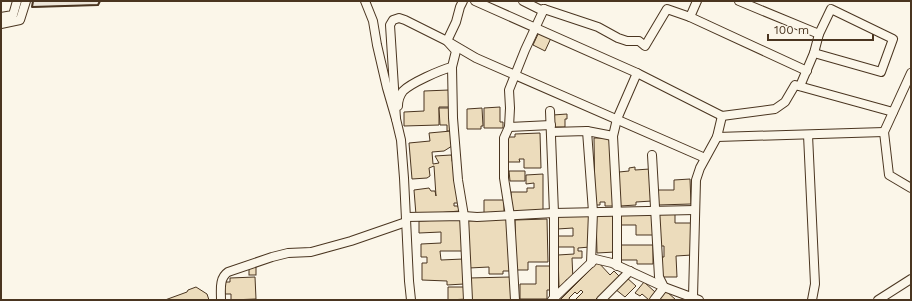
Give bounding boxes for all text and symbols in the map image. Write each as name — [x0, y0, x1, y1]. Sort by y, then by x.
scale bar — [768, 16, 873, 42]
text: 100 m — [774, 23, 809, 37]

